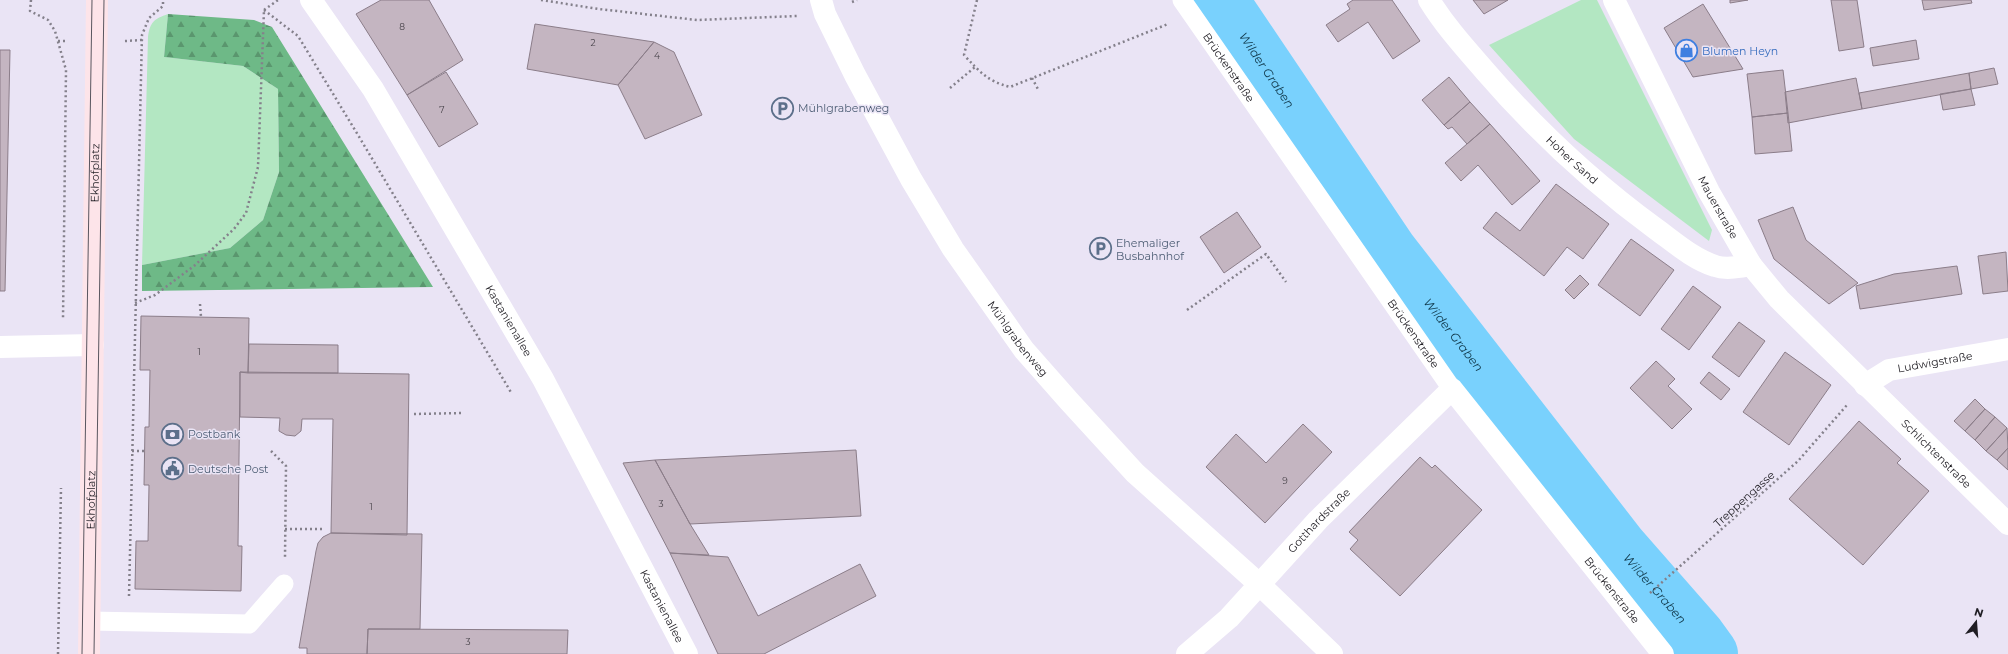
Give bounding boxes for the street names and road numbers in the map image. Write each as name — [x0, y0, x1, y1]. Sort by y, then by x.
street label: Brückenstraße — [1200, 30, 1258, 105]
street label: Hoher Sand — [1543, 133, 1601, 187]
street label: Ekhofplatz — [88, 143, 102, 203]
street label: Mauerstraße — [1695, 174, 1742, 241]
street label: Kastanienallee — [482, 282, 535, 359]
street label: Brückenstraße — [1385, 296, 1443, 371]
street label: Mühlgrabenweg — [985, 298, 1051, 379]
street label: Ludwigstraße — [1896, 348, 1974, 375]
street label: Schlichtenstraße — [1898, 416, 1974, 491]
street label: Treppengasse — [1711, 468, 1778, 530]
street label: Ekhofplatz — [84, 470, 98, 530]
street label: Gotthardstraße — [1285, 485, 1353, 556]
street label: Brückenstraße — [1581, 554, 1643, 626]
street label: Kastanienallee — [637, 567, 687, 645]

